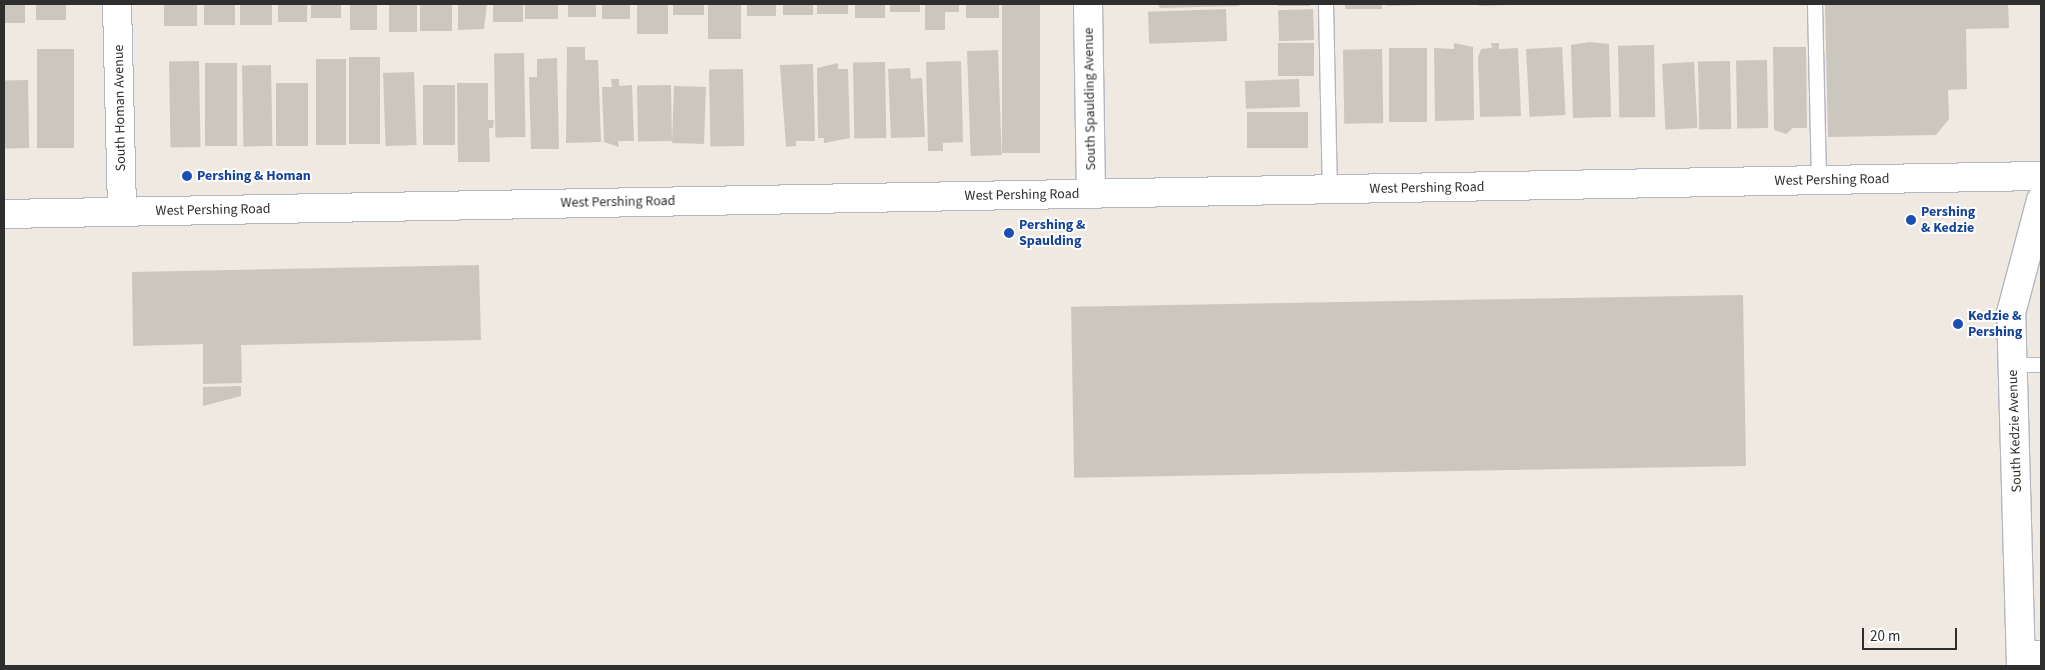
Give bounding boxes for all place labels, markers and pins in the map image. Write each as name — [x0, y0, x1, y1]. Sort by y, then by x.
place label: Pershing & Homan — [197, 168, 311, 184]
marker: Pershing & Homan — [181, 170, 193, 182]
place label: Pershing & Kedzie — [1921, 204, 1975, 236]
marker: Pershing & Kedzie — [1905, 214, 1917, 226]
place label: Pershing & Spaulding — [1019, 217, 1085, 250]
marker: Pershing & Spaulding — [1003, 227, 1015, 239]
place label: Kedzie & Pershing — [1968, 308, 2022, 341]
marker: Kedzie & Pershing — [1952, 318, 1964, 330]

